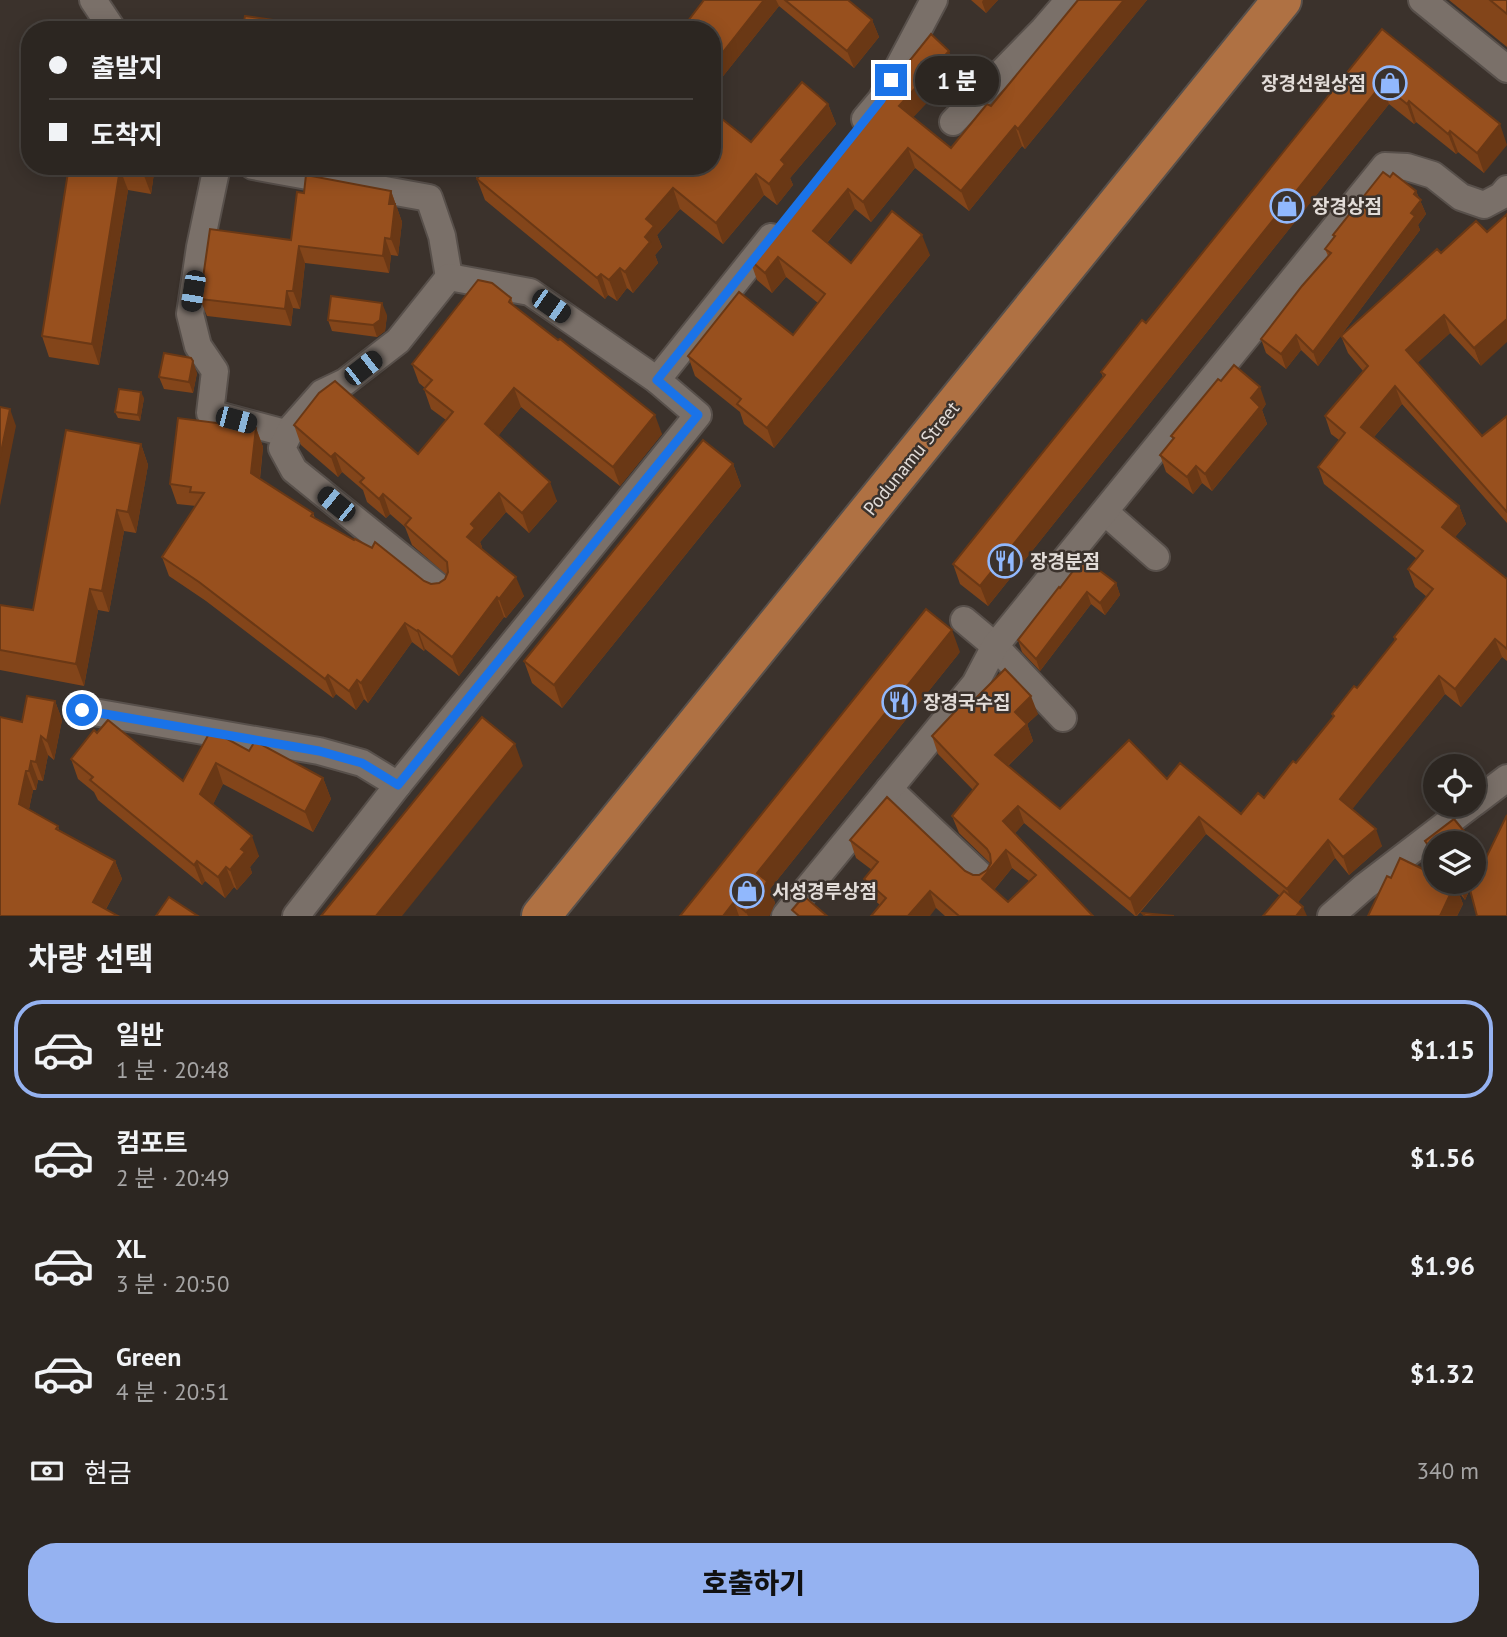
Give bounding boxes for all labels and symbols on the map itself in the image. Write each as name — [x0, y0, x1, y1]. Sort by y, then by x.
callout: 1 분 — [916, 56, 1000, 104]
route end — [875, 64, 907, 96]
shop icon: 장경선원상점 — [1371, 64, 1409, 102]
place label: 장경선원상점 — [1261, 71, 1366, 95]
shop icon: 장경상점 — [1268, 187, 1306, 225]
place label: 장경상점 — [1312, 194, 1382, 218]
car — [180, 269, 207, 313]
car — [528, 285, 575, 327]
car — [340, 347, 387, 389]
street label: Podunamu Street — [858, 396, 965, 520]
car — [213, 404, 260, 436]
car — [314, 483, 359, 525]
restaurant icon: 장경분점 — [986, 542, 1024, 580]
place label: 장경분점 — [1030, 549, 1100, 573]
restaurant icon: 장경국수집 — [880, 683, 918, 721]
place label: 장경국수집 — [923, 690, 1010, 714]
route start — [66, 694, 98, 726]
shop icon: 서성경루상점 — [728, 872, 766, 910]
place label: 서성경루상점 — [772, 879, 877, 903]

